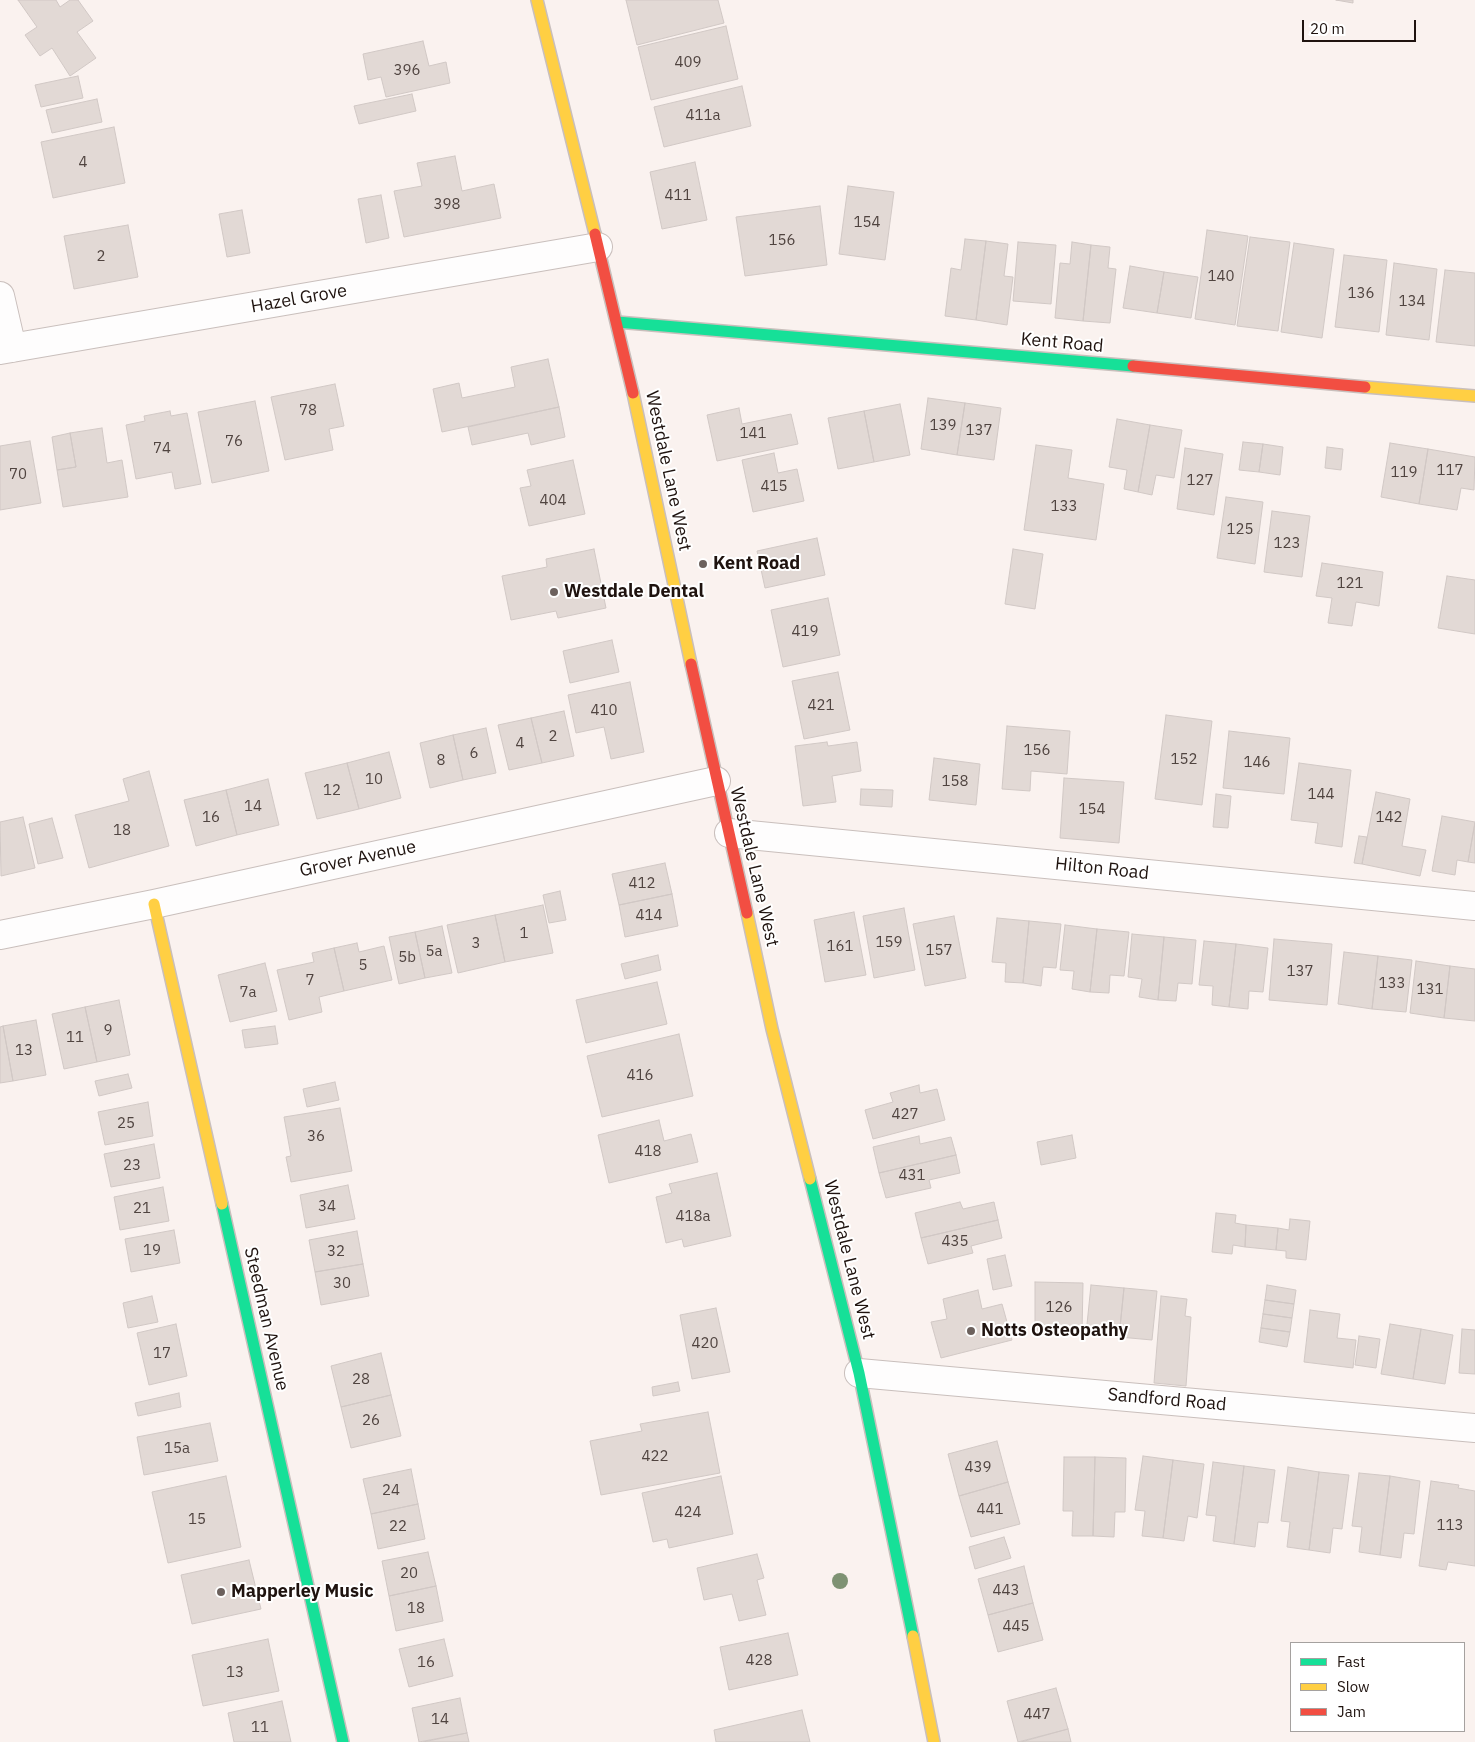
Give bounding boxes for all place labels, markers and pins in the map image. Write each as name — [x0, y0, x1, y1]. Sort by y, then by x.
place label: Kent Road — [713, 553, 800, 575]
marker: Kent Road — [697, 558, 709, 570]
place label: Westdale Dental — [564, 581, 704, 603]
marker: Westdale Dental — [548, 586, 560, 598]
place label: Notts Osteopathy — [981, 1320, 1128, 1342]
marker: Notts Osteopathy — [965, 1325, 977, 1337]
place label: Mapperley Music — [231, 1581, 374, 1603]
marker: Mapperley Music — [215, 1586, 227, 1598]

